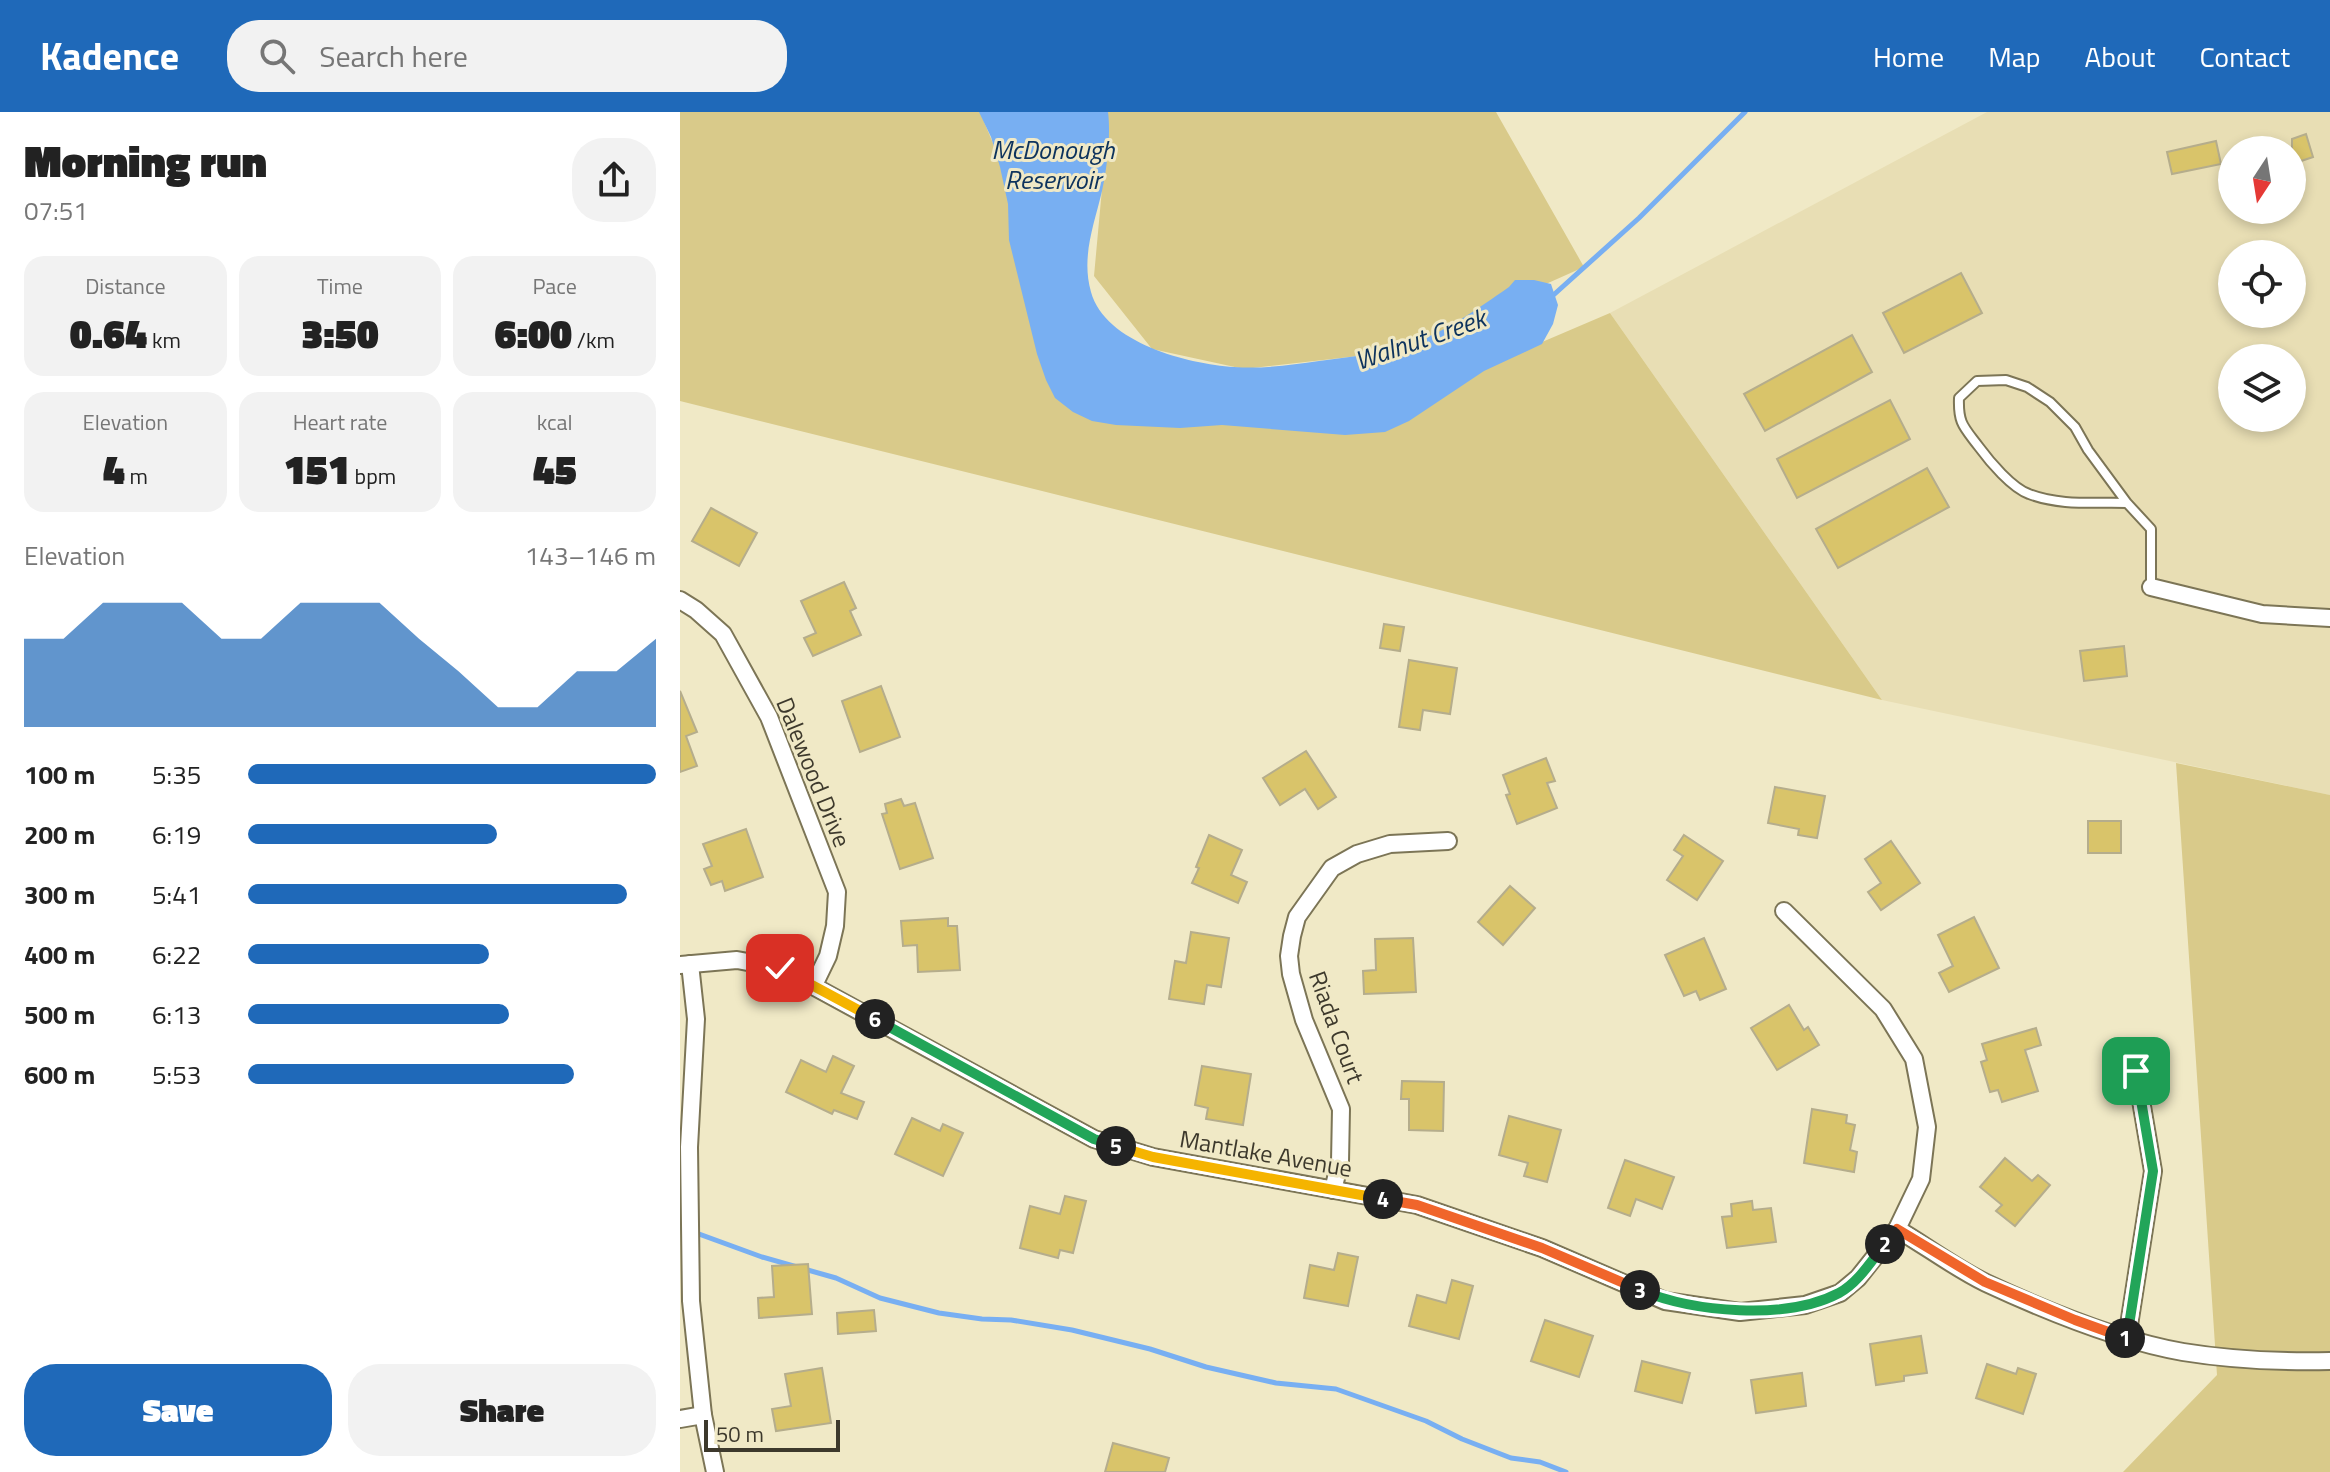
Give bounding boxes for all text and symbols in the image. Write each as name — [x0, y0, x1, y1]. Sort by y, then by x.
search box — [227, 20, 787, 92]
text: Kadence — [40, 27, 179, 85]
text: Search here — [319, 33, 468, 79]
icon: search — [255, 34, 299, 78]
text: Home — [1873, 35, 1944, 78]
text: Map — [1988, 35, 2041, 78]
text: About — [2085, 35, 2155, 78]
text: Contact — [2199, 35, 2290, 78]
text: Morning run — [24, 127, 267, 194]
water label: McDonough Reservoir — [991, 130, 1116, 199]
north arrow — [2218, 136, 2306, 224]
map controls — [2218, 136, 2306, 432]
button: share — [572, 138, 656, 222]
text: 07:51 — [24, 191, 88, 230]
button: locate — [2218, 240, 2306, 328]
text: Distance — [85, 269, 166, 303]
text: Time — [317, 269, 363, 303]
text: Pace — [532, 269, 577, 303]
water label: Walnut Creek — [1349, 297, 1494, 380]
text: 0.64 — [70, 303, 147, 364]
text: 3:50 — [301, 303, 379, 364]
text: 6:00 — [494, 303, 572, 364]
text: km — [147, 323, 181, 357]
text: /km — [572, 323, 615, 357]
button: layers — [2218, 344, 2306, 432]
text: Elevation — [83, 405, 168, 439]
text: Heart rate — [293, 405, 387, 439]
text: kcal — [537, 405, 573, 439]
text: 4 — [103, 439, 125, 500]
text: 151 — [284, 439, 350, 500]
text: 45 — [533, 439, 577, 500]
text: m — [125, 459, 148, 493]
text: bpm — [350, 459, 396, 493]
text: Elevation — [24, 536, 125, 575]
text: 143–146 m — [525, 536, 656, 575]
street label: Dalewood Drive — [768, 692, 860, 852]
text: 100 m — [24, 755, 95, 794]
text: 5:35 — [152, 755, 201, 794]
text: 200 m — [24, 815, 95, 854]
text: 6:19 — [152, 815, 201, 854]
text: 300 m — [24, 875, 95, 914]
text: 5:41 — [152, 875, 201, 914]
pin — [746, 934, 814, 1002]
text: 400 m — [24, 935, 95, 974]
text: 6:22 — [152, 935, 201, 974]
icon: check — [758, 946, 802, 990]
street label: Riada Court — [1300, 966, 1374, 1089]
text: 500 m — [24, 995, 95, 1034]
text: 6:13 — [152, 995, 201, 1034]
pin: 6 — [855, 999, 895, 1039]
text: 6 — [869, 1002, 881, 1036]
pin — [2102, 1037, 2170, 1105]
icon: arrive — [2114, 1049, 2158, 1093]
text: 600 m — [24, 1055, 95, 1094]
text: 5:53 — [152, 1055, 201, 1094]
street label: Mantlake Avenue — [1177, 1120, 1355, 1186]
pin: 5 — [1096, 1126, 1136, 1166]
text: 5 — [1110, 1129, 1122, 1163]
pin: 4 — [1363, 1179, 1403, 1219]
text: 4 — [1377, 1182, 1389, 1216]
pin: 2 — [1865, 1224, 1905, 1264]
text: 2 — [1879, 1227, 1891, 1261]
pin: 3 — [1620, 1270, 1660, 1310]
text: 3 — [1634, 1273, 1646, 1307]
pin: 1 — [2105, 1318, 2145, 1358]
text: 1 — [2119, 1321, 2131, 1355]
button: Save — [24, 1364, 332, 1456]
button: Share — [348, 1364, 656, 1456]
scale bar — [704, 1416, 840, 1452]
text: 50 m — [716, 1417, 764, 1451]

